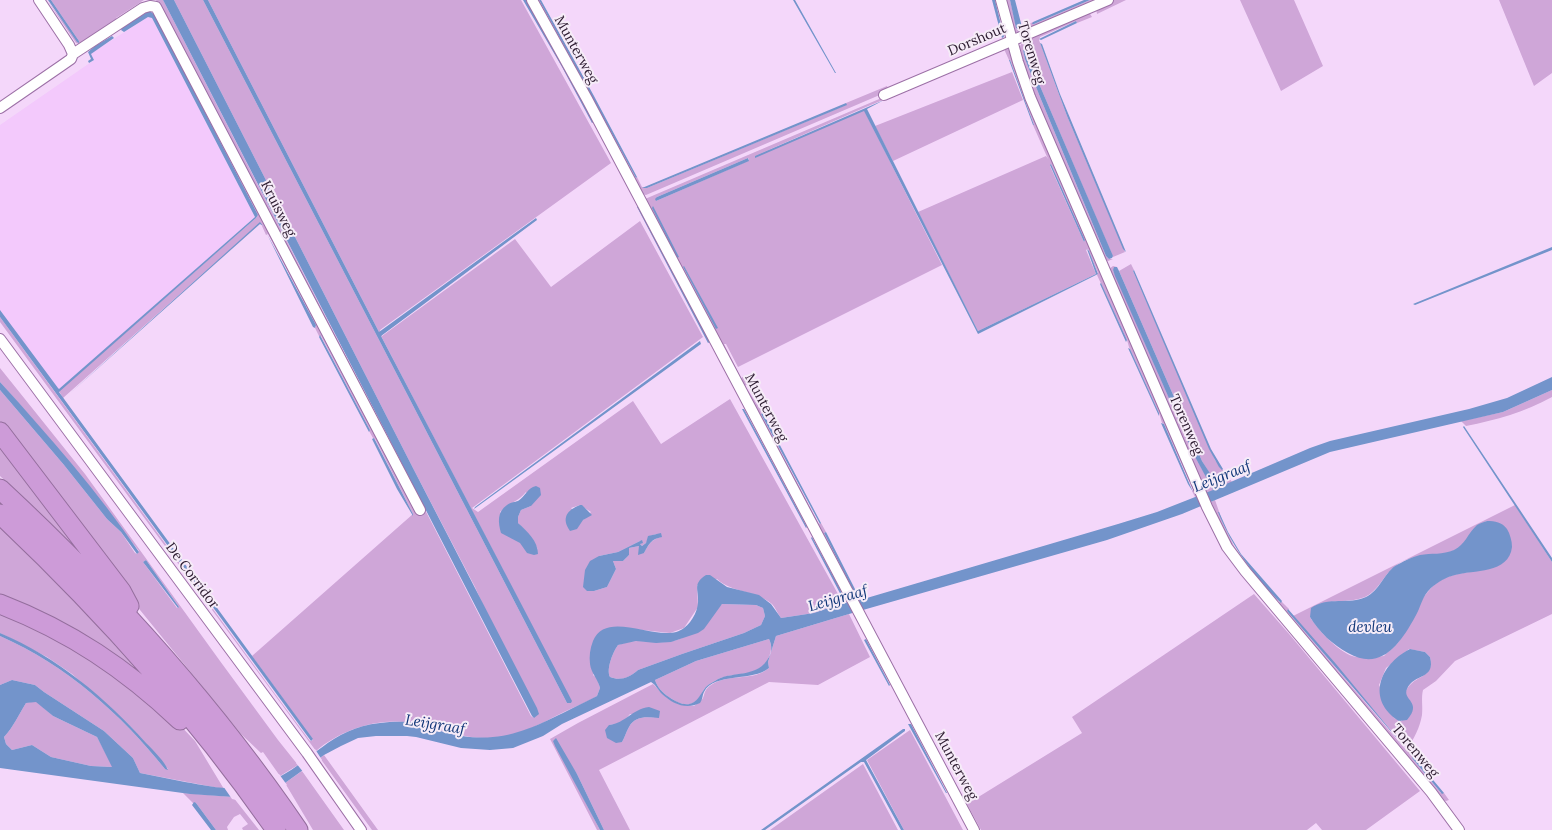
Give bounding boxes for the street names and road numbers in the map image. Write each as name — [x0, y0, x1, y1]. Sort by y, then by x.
street label: Munterweg — [550, 13, 602, 87]
street label: Dorshout — [945, 20, 1009, 60]
street label: Torenweg — [1014, 20, 1048, 86]
street label: Kruisweg — [257, 178, 299, 240]
street label: Munterweg — [741, 371, 791, 445]
street label: Torenweg — [1165, 392, 1207, 458]
street label: De Corridor — [162, 540, 222, 612]
street label: Torenweg — [1388, 721, 1442, 781]
street label: Munterweg — [931, 729, 981, 803]

